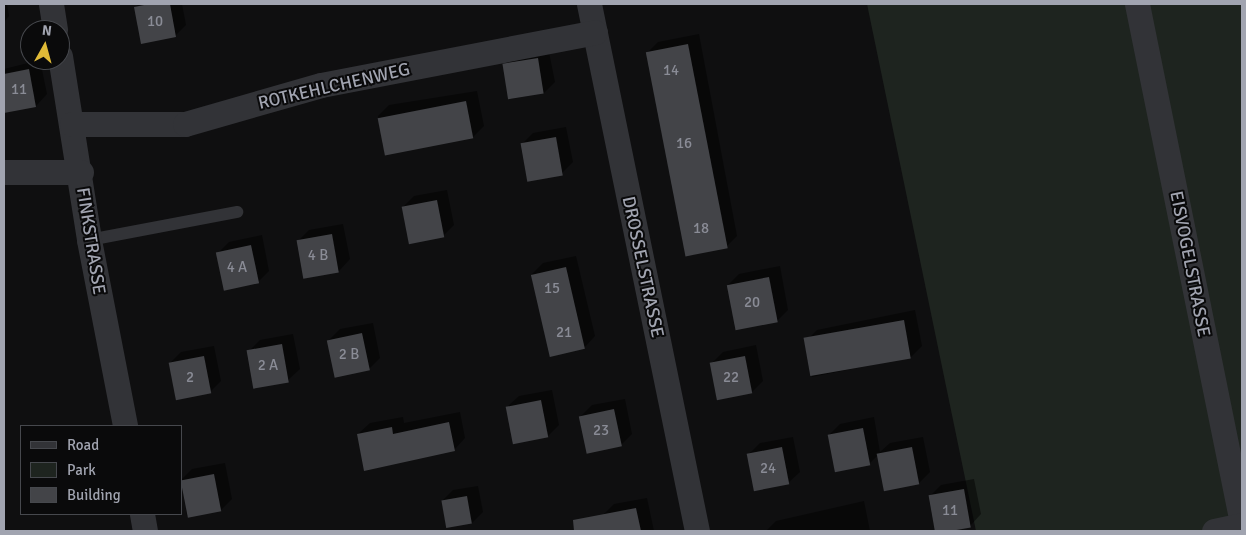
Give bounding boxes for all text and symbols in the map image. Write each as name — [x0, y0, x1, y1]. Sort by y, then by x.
house number: 10 — [147, 13, 163, 31]
north arrow — [20, 20, 70, 70]
text: N — [41, 22, 53, 40]
street label: ROTKEHLCHENWEG — [256, 58, 412, 114]
house number: 14 — [663, 62, 679, 80]
house number: 11 — [11, 81, 27, 99]
house number: 16 — [676, 135, 692, 153]
street label: FINKSTRASSE — [72, 186, 110, 296]
street label: EISVOGELSTRASSE — [1165, 189, 1215, 339]
street label: DROSSELSTRASSE — [617, 194, 669, 340]
house number: 18 — [693, 220, 709, 238]
house number: 4 B — [308, 247, 328, 265]
house number: 4 A — [227, 259, 247, 277]
house number: 15 — [544, 280, 560, 298]
house number: 20 — [744, 294, 760, 312]
house number: 21 — [556, 324, 572, 342]
house number: 2 B — [339, 346, 359, 364]
house number: 2 A — [258, 357, 278, 375]
house number: 2 — [186, 369, 194, 387]
house number: 22 — [723, 369, 739, 387]
house number: 23 — [593, 422, 609, 440]
legend — [20, 425, 182, 515]
text: Road — [67, 436, 99, 454]
house number: 24 — [760, 460, 776, 478]
text: Park — [67, 461, 96, 479]
text: Building — [67, 486, 121, 504]
house number: 11 — [942, 502, 958, 520]

